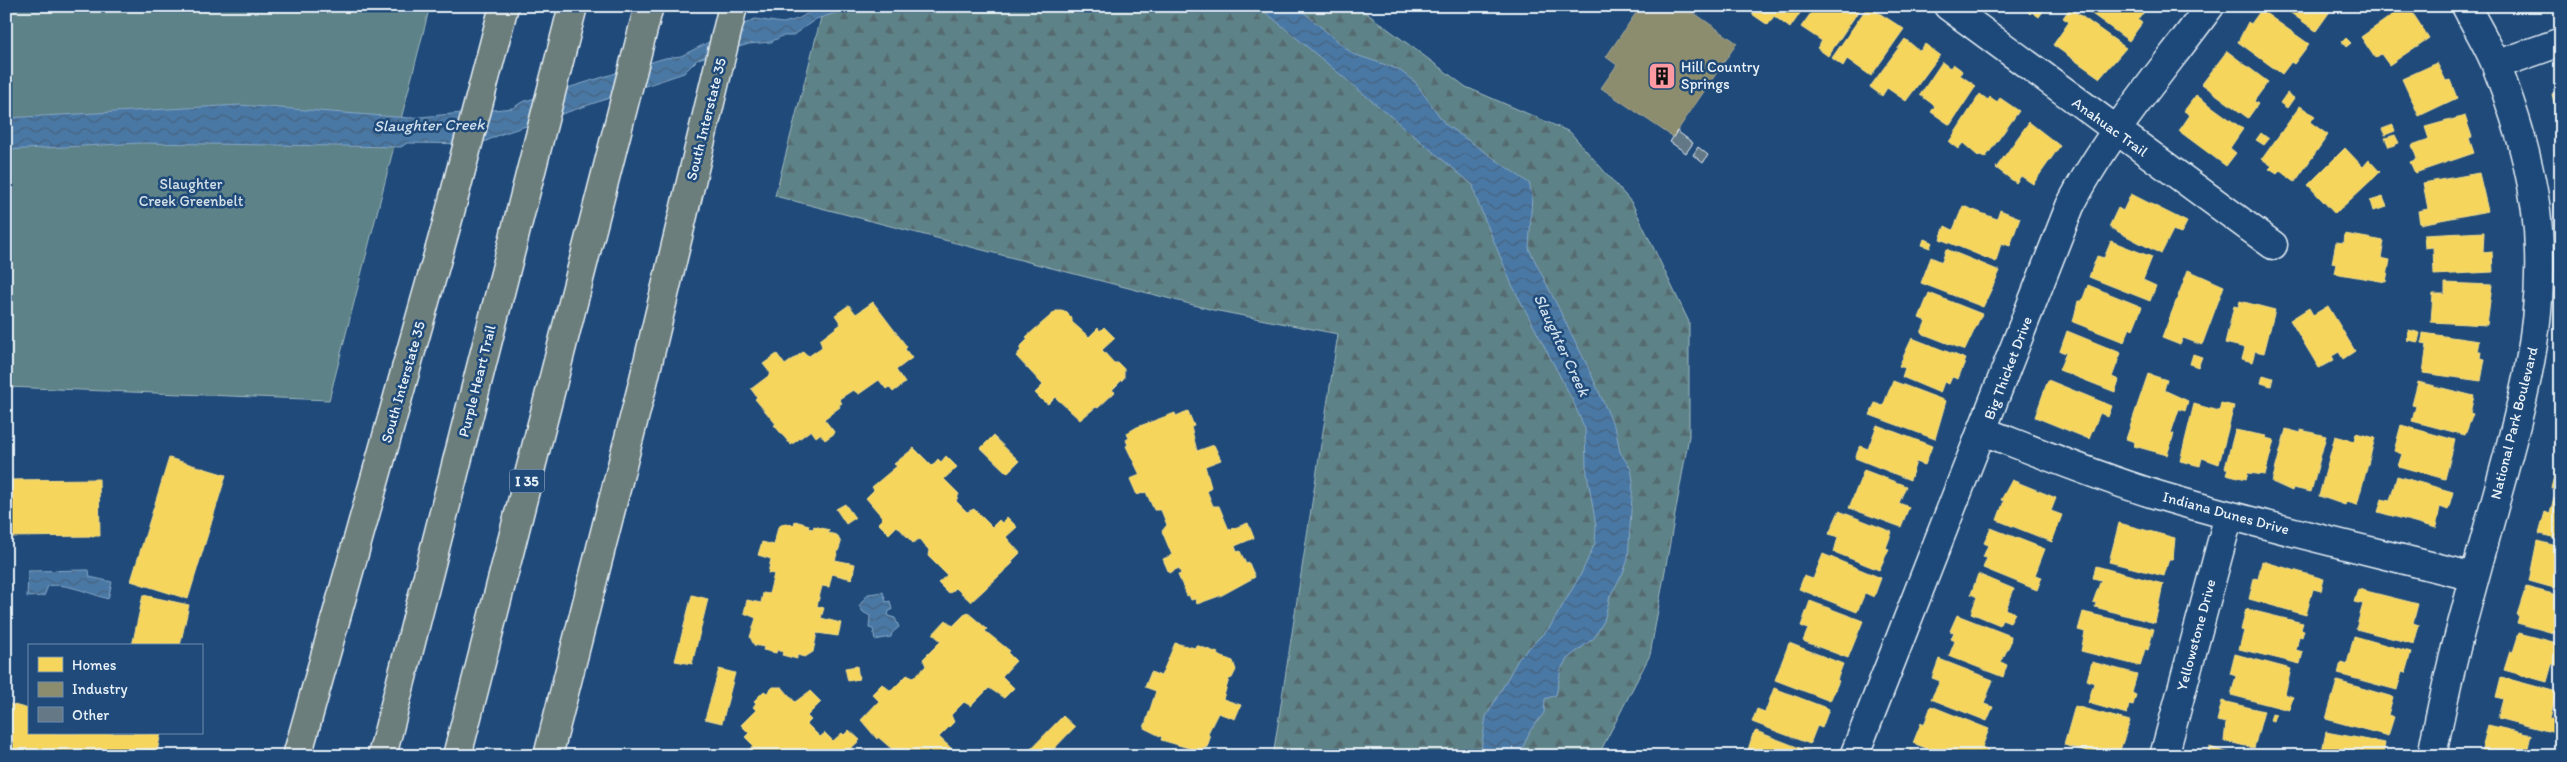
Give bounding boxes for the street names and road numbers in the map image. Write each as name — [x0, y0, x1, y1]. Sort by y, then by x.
street label: South Interstate 35 — [682, 56, 730, 182]
street label: Anahuac Trail — [2069, 94, 2152, 161]
street label: Big Thicket Drive — [1980, 314, 2036, 422]
street label: South Interstate 35 — [377, 319, 429, 445]
street label: Purple Heart Trail — [454, 322, 500, 439]
street label: National Park Boulevard — [2486, 345, 2542, 501]
road number: I 35 — [510, 470, 544, 492]
street label: Indiana Dunes Drive — [2161, 487, 2291, 539]
street label: Yellowstone Drive — [2172, 577, 2220, 693]

